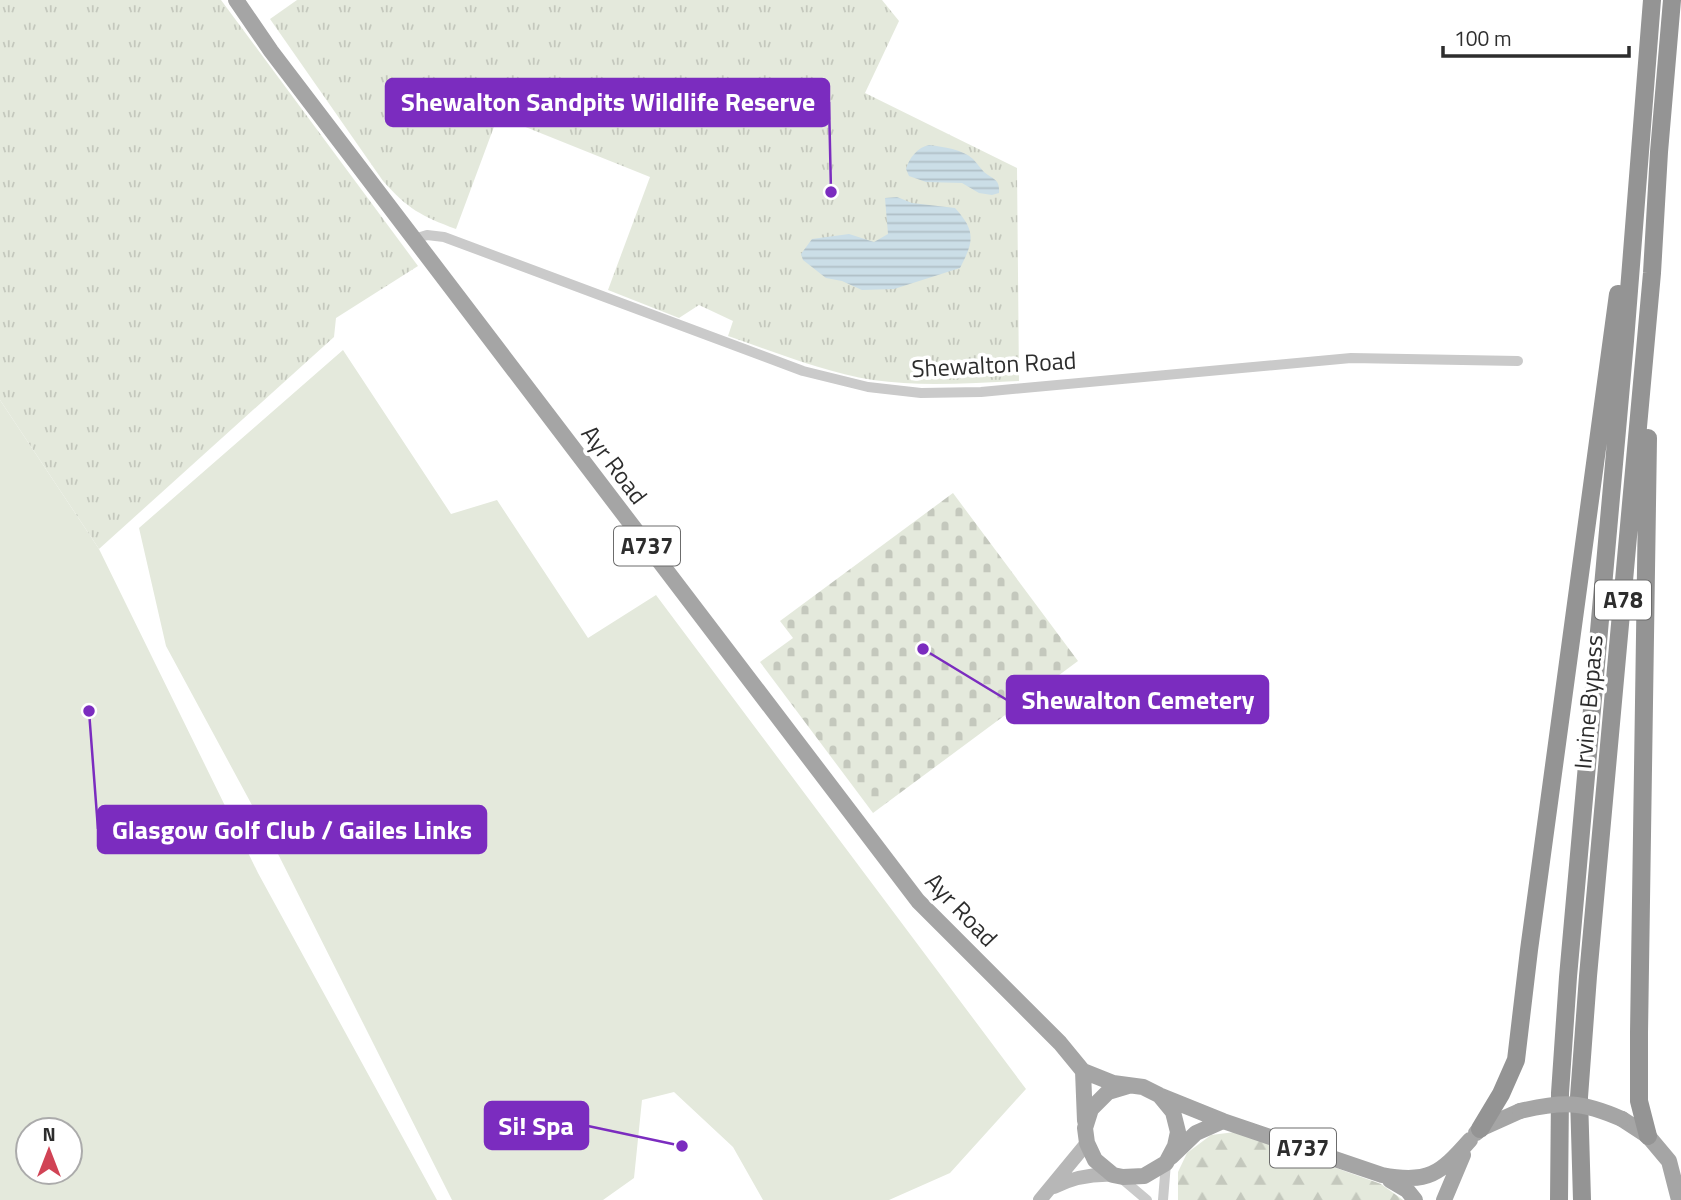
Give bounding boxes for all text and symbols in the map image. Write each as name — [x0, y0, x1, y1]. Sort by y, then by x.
scale bar — [1443, 14, 1628, 58]
text: 100 m — [1454, 22, 1511, 54]
callout: Shewalton Sandpits Wildlife Reserve — [386, 79, 829, 126]
text: Shewalton Sandpits Wildlife Reserve — [401, 82, 815, 121]
street label: Shewalton Road — [911, 342, 1077, 386]
street label: Ayr Road — [573, 417, 657, 512]
road number: A737 — [614, 526, 680, 566]
road number: A78 — [1595, 580, 1651, 620]
street label: Irvine Bypass — [1564, 633, 1612, 771]
callout: Shewalton Cemetery — [1007, 676, 1268, 723]
text: Shewalton Cemetery — [1021, 680, 1255, 719]
callout: Glasgow Golf Club / Gailes Links — [98, 806, 486, 853]
text: Glasgow Golf Club / Gailes Links — [112, 810, 472, 849]
street label: Ayr Road — [917, 864, 1006, 955]
callout: Si! Spa — [485, 1102, 588, 1149]
text: Si! Spa — [498, 1106, 574, 1145]
north arrow — [14, 1116, 84, 1186]
text: N — [42, 1119, 56, 1148]
road number: A737 — [1270, 1128, 1336, 1168]

